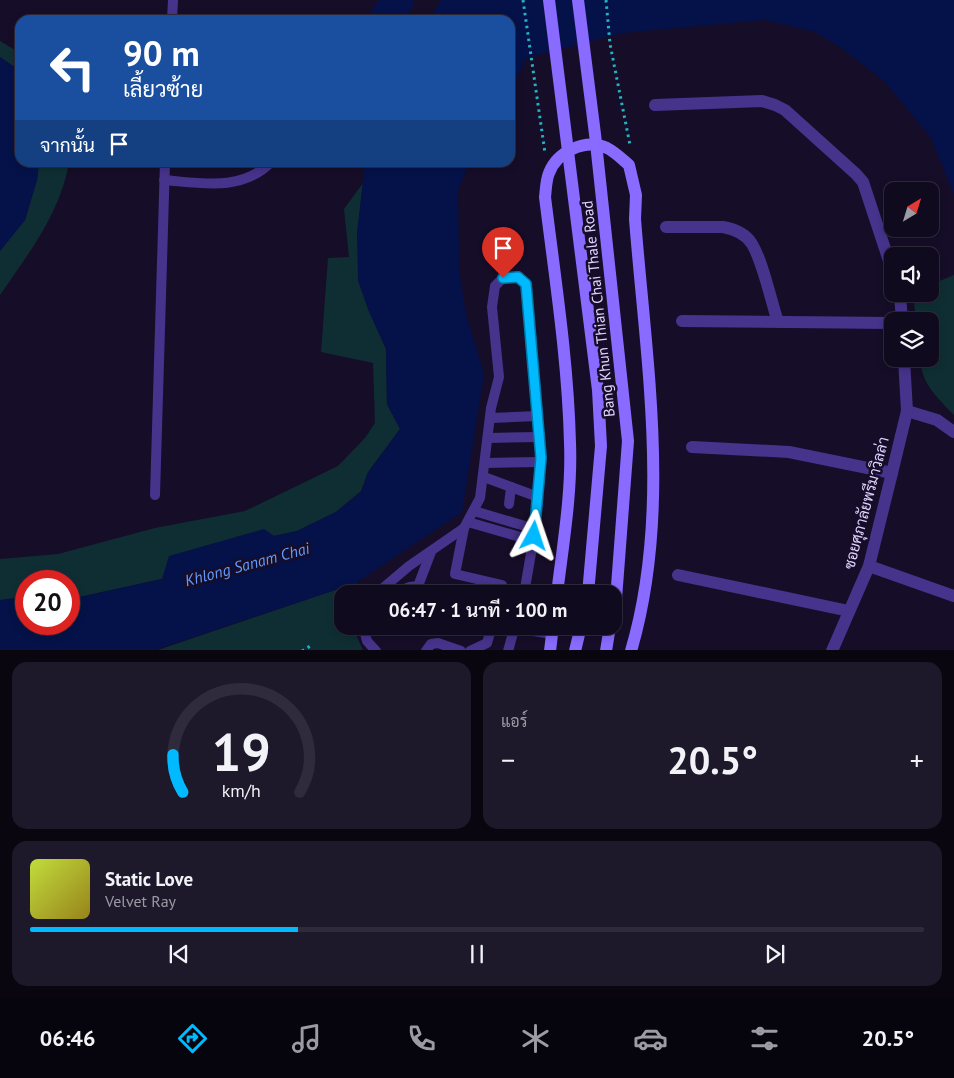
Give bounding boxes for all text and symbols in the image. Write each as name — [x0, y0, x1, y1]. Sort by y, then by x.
text: 90 m — [123, 30, 200, 76]
icon: left — [40, 35, 105, 100]
text: เลี้ยวซ้าย — [123, 75, 203, 103]
icon: arrive — [105, 130, 133, 158]
text: จากนั้น — [40, 133, 95, 157]
north arrow — [884, 182, 939, 238]
map controls — [884, 182, 939, 367]
street label: Bang Khun Thian Chai Thale Road — [577, 200, 619, 418]
pin — [482, 227, 524, 278]
icon: arrive — [489, 234, 517, 262]
button: sound — [884, 247, 939, 302]
button: layers — [884, 312, 939, 367]
street label: ซอยศุภาลัยพรีมาวิลล่า — [839, 435, 895, 572]
position arrow — [507, 509, 559, 561]
water label: Khlong Sanam Chai — [182, 538, 312, 590]
speed limit sign: 20 — [15, 570, 80, 635]
text: 06:47 · 1 นาที · 100 m — [389, 598, 567, 622]
text: แอร์ — [501, 711, 527, 731]
text: 19 — [212, 718, 271, 785]
text: 20.5° — [667, 735, 758, 784]
text: − — [501, 741, 515, 778]
text: + — [910, 741, 924, 778]
text: km/h — [222, 779, 261, 802]
text: Static Love — [105, 867, 193, 891]
text: Velvet Ray — [105, 891, 176, 911]
icon: previous — [165, 940, 193, 968]
icon: pause — [463, 940, 491, 968]
icon: next — [761, 940, 789, 968]
icon: directions — [175, 1021, 210, 1056]
icon: music — [289, 1021, 324, 1056]
icon: phone — [404, 1021, 439, 1056]
icon: climate — [518, 1021, 553, 1056]
icon: car — [633, 1021, 668, 1056]
icon: filters — [747, 1021, 782, 1056]
text: 06:46 — [40, 1024, 96, 1052]
text: 20.5° — [862, 1024, 914, 1052]

